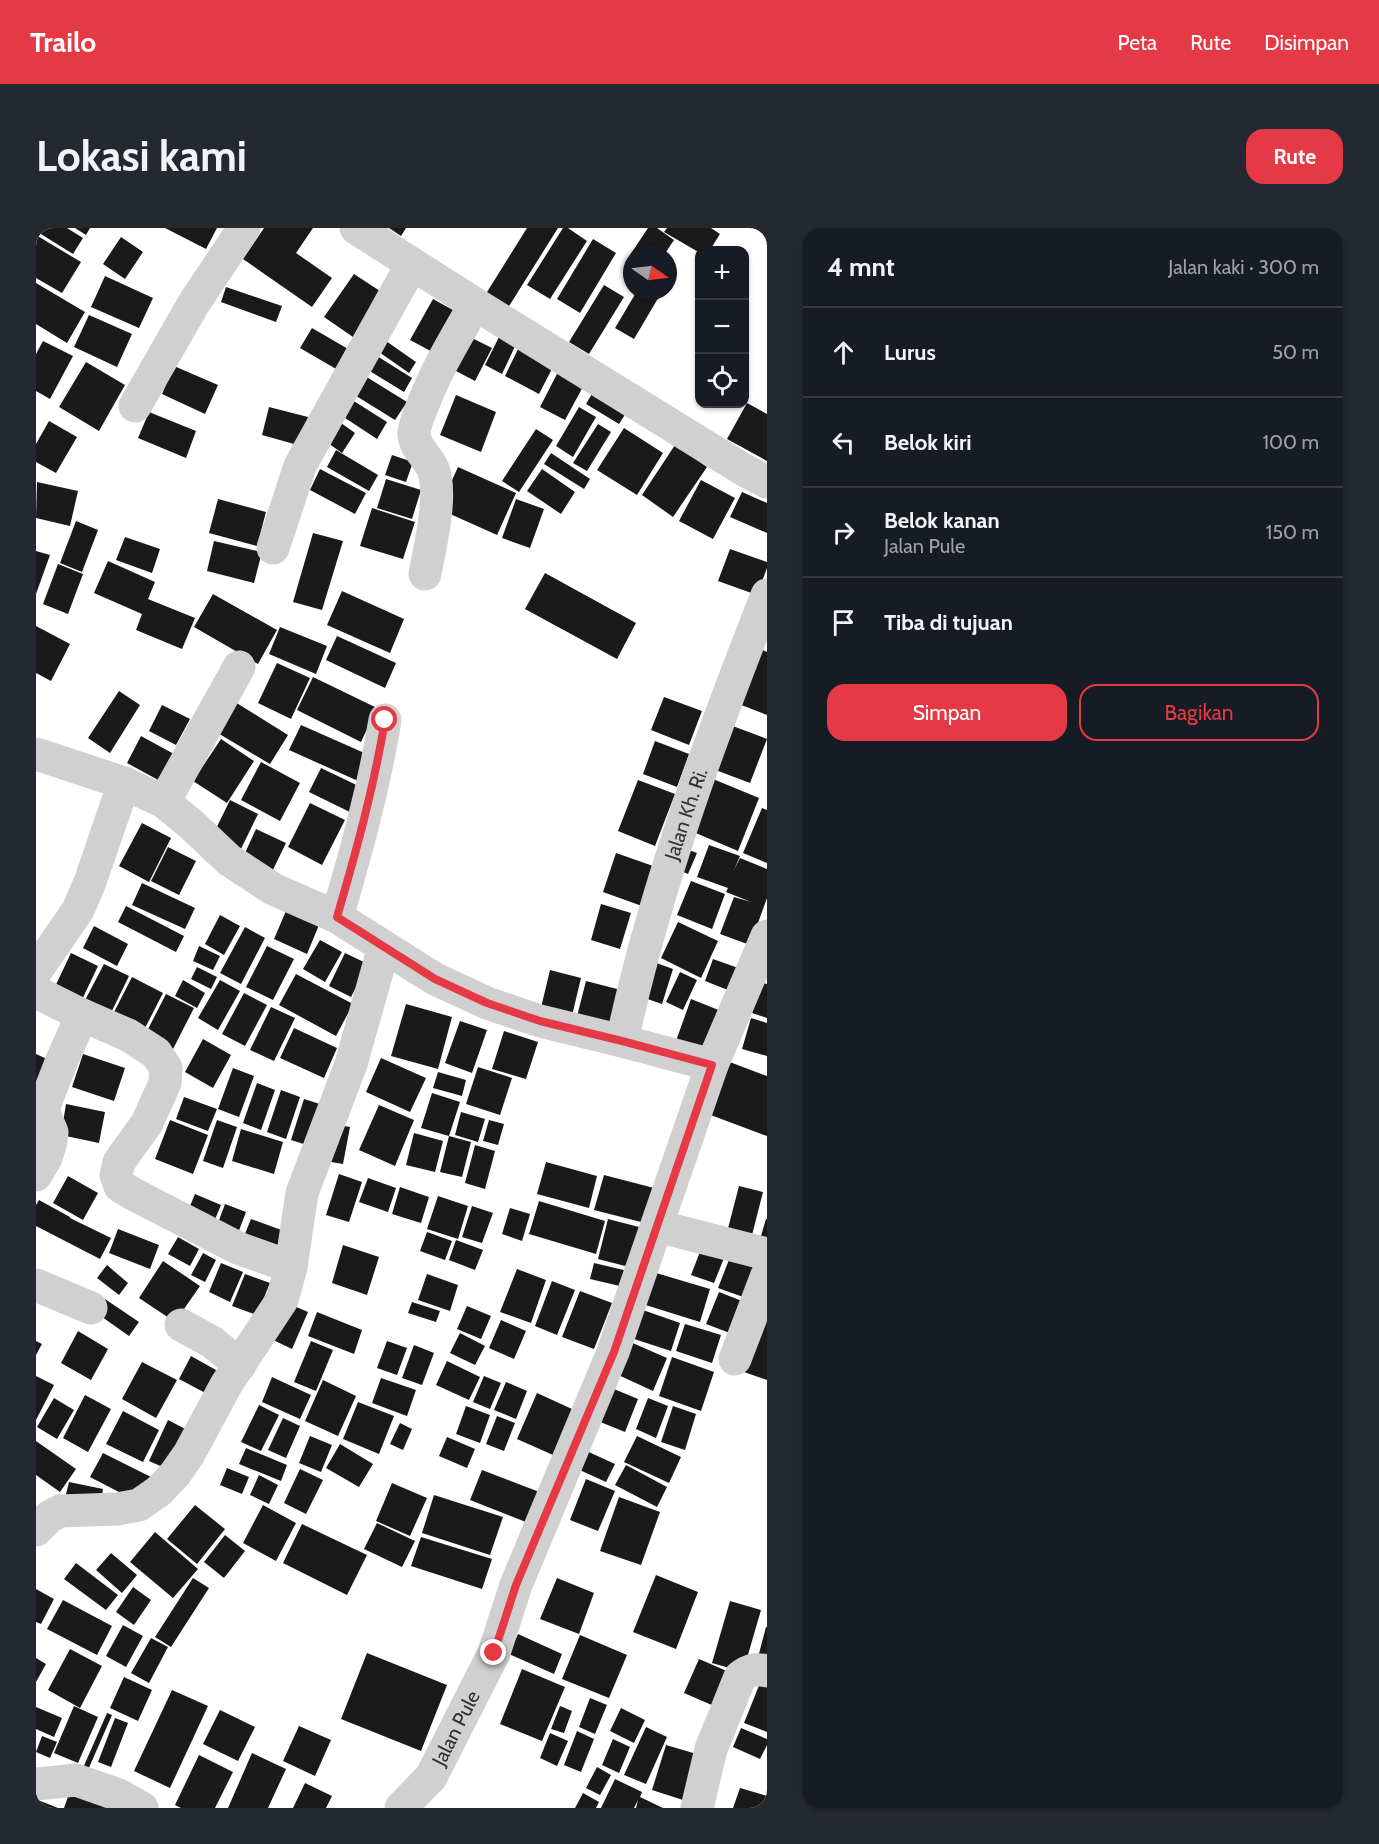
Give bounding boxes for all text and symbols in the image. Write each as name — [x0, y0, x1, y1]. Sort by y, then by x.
text: Trailo — [30, 25, 96, 59]
text: Peta — [1118, 30, 1157, 55]
text: Rute — [1190, 30, 1231, 55]
text: Disimpan — [1264, 30, 1349, 55]
button: Rute — [1246, 129, 1343, 184]
text: Lokasi kami — [36, 130, 247, 182]
north arrow — [623, 246, 677, 300]
map controls — [695, 246, 749, 408]
button: + — [695, 246, 749, 300]
text: 4 mnt — [827, 251, 895, 283]
text: Jalan kaki · 300 m — [1168, 255, 1319, 279]
button: − — [695, 300, 749, 354]
icon: ahead — [827, 336, 860, 369]
text: Lurus — [884, 339, 936, 366]
text: 50 m — [1272, 340, 1319, 364]
button: locate — [695, 354, 749, 408]
icon: left — [827, 426, 860, 459]
text: Belok kiri — [884, 429, 971, 456]
text: 100 m — [1263, 430, 1319, 454]
text: Belok kanan — [884, 507, 1000, 534]
icon: right — [827, 516, 860, 549]
text: 150 m — [1266, 520, 1319, 544]
text: Jalan Pule — [884, 534, 965, 558]
icon: arrive — [827, 606, 860, 639]
text: Tiba di tujuan — [884, 609, 1013, 636]
button: Simpan — [827, 684, 1067, 741]
button: Bagikan — [1079, 684, 1319, 741]
route start — [371, 706, 397, 732]
street label: Jalan Kh. Ri. — [659, 765, 713, 864]
route end — [480, 1639, 506, 1665]
street label: Jalan Pule — [426, 1686, 485, 1771]

